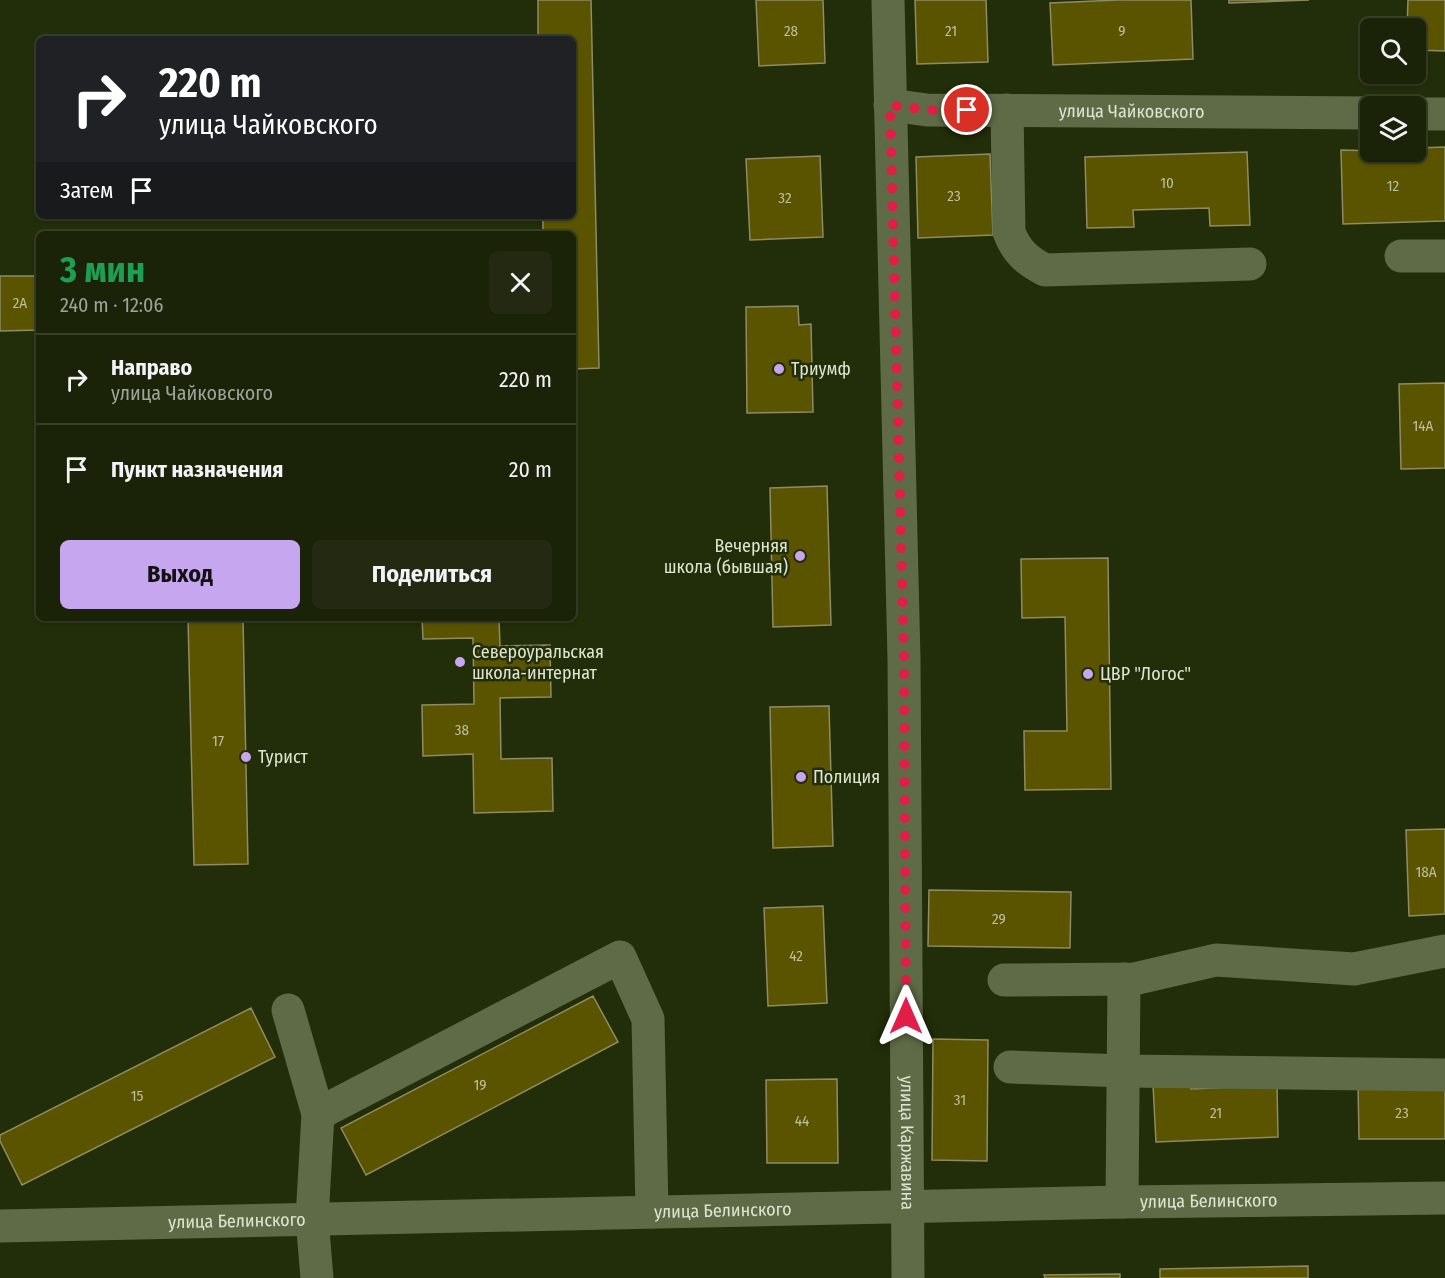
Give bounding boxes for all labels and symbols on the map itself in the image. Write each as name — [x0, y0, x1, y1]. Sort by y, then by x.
house number: 28 — [784, 22, 798, 40]
house number: 21 — [945, 22, 957, 40]
house number: 9 — [1118, 22, 1126, 40]
pin — [941, 84, 992, 135]
street label: улица Чайковского — [1059, 100, 1205, 123]
house number: 10 — [1160, 174, 1174, 192]
house number: 12 — [1387, 177, 1400, 195]
house number: 23 — [947, 187, 961, 205]
house number: 32 — [778, 189, 792, 207]
house number: 2А — [13, 294, 27, 312]
place label: Триумф — [791, 358, 851, 380]
marker: Триумф — [772, 362, 786, 376]
house number: 14А — [1412, 417, 1434, 435]
place label: Вечерняя школа (бывшая) — [664, 535, 788, 578]
marker: Вечерняя школа (бывшая) — [793, 549, 807, 563]
place label: Североуральская школа-интернат — [472, 641, 604, 684]
marker: Североуральская школа-интернат — [453, 655, 467, 669]
place label: ЦВР "Логос" — [1100, 663, 1191, 685]
marker: ЦВР "Логос" — [1081, 667, 1095, 681]
house number: 38 — [455, 721, 469, 739]
house number: 17 — [212, 732, 224, 750]
place label: Турист — [258, 746, 309, 768]
marker: Турист — [239, 750, 253, 764]
place label: Полиция — [813, 766, 880, 788]
marker: Полиция — [794, 770, 808, 784]
house number: 18А — [1415, 863, 1437, 881]
house number: 29 — [992, 910, 1006, 928]
house number: 42 — [789, 947, 803, 965]
position arrow — [874, 984, 938, 1048]
house number: 19 — [473, 1076, 487, 1094]
street label: улица Каржавина — [896, 1076, 919, 1210]
house number: 15 — [131, 1087, 143, 1105]
house number: 31 — [954, 1091, 966, 1109]
house number: 21 — [1210, 1104, 1222, 1122]
house number: 23 — [1395, 1104, 1409, 1122]
house number: 44 — [795, 1112, 809, 1130]
street label: улица Белинского — [1140, 1189, 1278, 1213]
street label: улица Белинского — [654, 1198, 792, 1223]
street label: улица Белинского — [168, 1208, 306, 1233]

